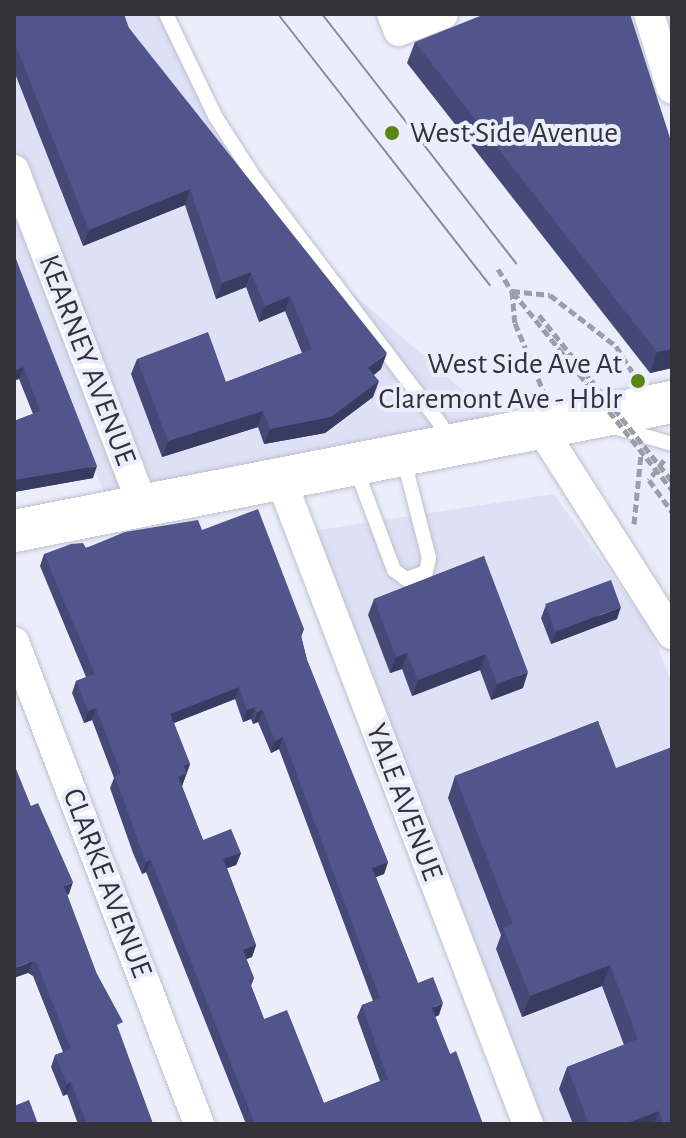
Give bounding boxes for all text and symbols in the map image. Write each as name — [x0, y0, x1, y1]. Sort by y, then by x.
place label: West Side Avenue — [410, 115, 618, 151]
marker: West Side Avenue — [381, 122, 403, 144]
street label: KEARNEY AVENUE — [30, 250, 144, 470]
place label: West Side Ave At Claremont Ave - Hblr — [379, 346, 622, 416]
marker: West Side Ave At Claremont Ave - Hblr — [629, 372, 647, 390]
street label: YALE AVENUE — [358, 718, 450, 886]
street label: CLARKE AVENUE — [54, 783, 160, 983]

